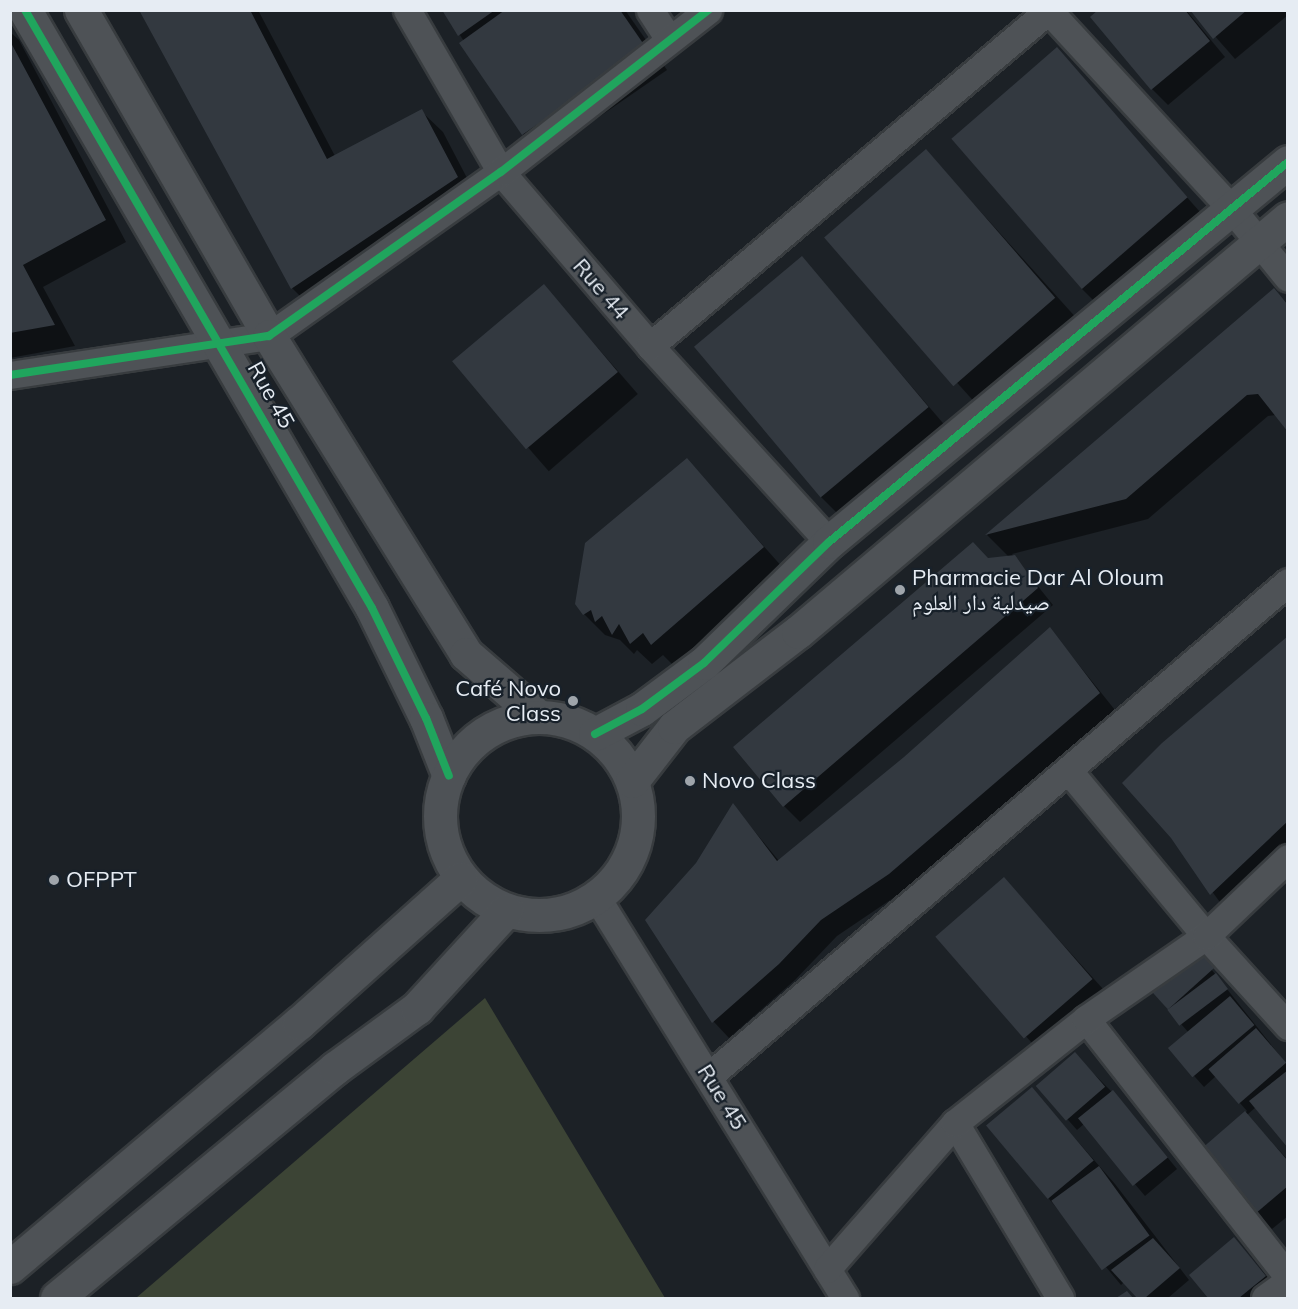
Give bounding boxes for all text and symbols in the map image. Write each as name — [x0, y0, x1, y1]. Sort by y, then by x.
street label: Rue 44 — [567, 253, 635, 325]
street label: Rue 45 — [242, 357, 300, 433]
place label: Pharmacie Dar Al Oloum صيدلية دار العلوم — [912, 564, 1164, 616]
marker: Pharmacie Dar Al Oloum صيدلية دار العلوم — [893, 583, 907, 597]
place label: Café Novo Class — [455, 675, 561, 726]
marker: Café Novo Class — [566, 694, 580, 708]
place label: Novo Class — [702, 768, 816, 794]
marker: Novo Class — [683, 774, 697, 788]
place label: OFPPT — [66, 867, 137, 893]
marker: OFPPT — [47, 873, 61, 887]
street label: Rue 45 — [692, 1059, 752, 1135]

